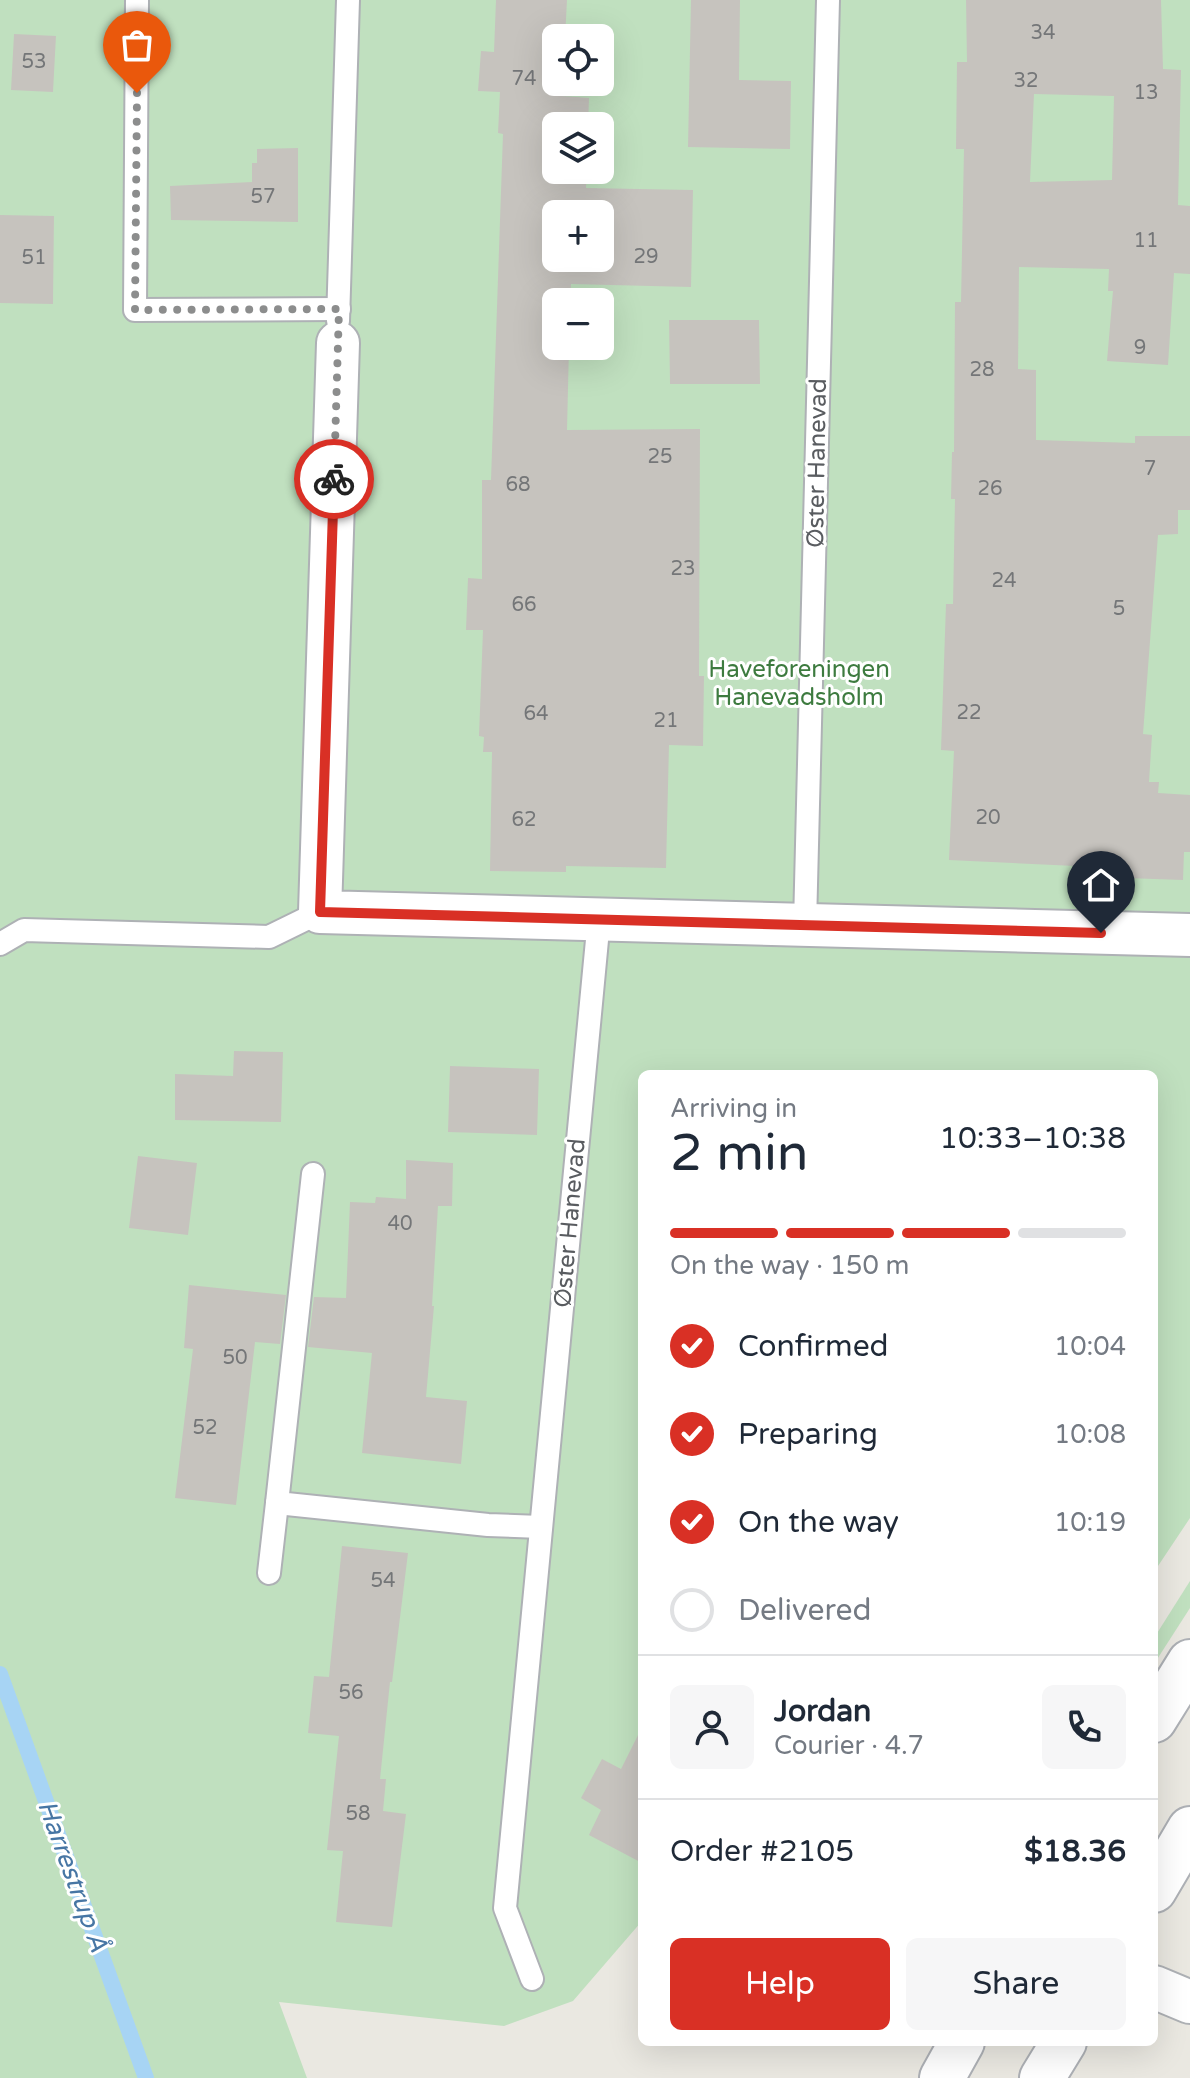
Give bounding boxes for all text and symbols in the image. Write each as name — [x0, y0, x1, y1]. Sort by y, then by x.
pin — [103, 11, 171, 93]
house number: 34 — [1030, 21, 1056, 45]
icon: bag — [115, 23, 159, 67]
map controls — [542, 24, 614, 360]
button: locate — [542, 24, 614, 96]
house number: 53 — [21, 50, 47, 74]
house number: 74 — [511, 67, 537, 91]
house number: 32 — [1013, 69, 1039, 93]
house number: 13 — [1133, 81, 1159, 105]
button: layers — [542, 112, 614, 184]
house number: 57 — [250, 185, 276, 209]
button: + — [542, 200, 614, 272]
house number: 11 — [1133, 229, 1159, 253]
house number: 29 — [633, 245, 659, 269]
house number: 51 — [21, 246, 47, 270]
button: − — [542, 288, 614, 360]
house number: 9 — [1134, 336, 1146, 360]
house number: 28 — [969, 358, 995, 382]
street label: Øster Hanevad — [801, 378, 833, 548]
courier — [294, 439, 374, 519]
house number: 25 — [647, 445, 673, 469]
icon: bike — [312, 457, 356, 501]
house number: 7 — [1144, 457, 1156, 481]
house number: 68 — [505, 473, 531, 497]
house number: 26 — [977, 477, 1003, 501]
house number: 23 — [670, 557, 696, 581]
house number: 24 — [991, 569, 1017, 593]
house number: 66 — [511, 593, 537, 617]
house number: 5 — [1113, 597, 1125, 621]
park label: Haveforeningen Hanevadsholm — [708, 655, 890, 712]
house number: 22 — [956, 701, 982, 725]
house number: 64 — [523, 702, 549, 726]
house number: 21 — [653, 709, 679, 733]
house number: 20 — [975, 806, 1001, 830]
house number: 62 — [511, 808, 537, 832]
pin — [1067, 851, 1135, 933]
icon: home — [1079, 863, 1123, 907]
text: Arriving in — [670, 1093, 797, 1124]
text: 10:33–10:38 — [939, 1120, 1126, 1157]
text: 2 min — [670, 1122, 809, 1185]
street label: Øster Hanevad — [548, 1137, 592, 1309]
house number: 40 — [387, 1212, 413, 1236]
text: On the way · 150 m — [670, 1250, 909, 1281]
icon: check — [670, 1324, 714, 1368]
text: Confirmed — [738, 1328, 889, 1365]
text: 10:04 — [1054, 1331, 1126, 1362]
house number: 50 — [222, 1346, 248, 1370]
icon: check — [670, 1412, 714, 1456]
house number: 52 — [192, 1416, 218, 1440]
text: Preparing — [738, 1416, 878, 1453]
text: 10:08 — [1054, 1419, 1126, 1450]
icon: check — [670, 1500, 714, 1544]
text: On the way — [738, 1504, 899, 1541]
text: 10:19 — [1054, 1507, 1126, 1538]
house number: 54 — [370, 1569, 396, 1593]
text: Delivered — [738, 1592, 872, 1629]
house number: 56 — [338, 1681, 364, 1705]
button: person — [670, 1685, 754, 1769]
button: phone — [1042, 1685, 1126, 1769]
text: Jordan — [774, 1693, 871, 1730]
text: Courier · 4.7 — [774, 1730, 924, 1761]
water label: Harrestrup Å — [31, 1796, 115, 1956]
house number: 58 — [345, 1802, 371, 1826]
text: Order #2105 — [670, 1833, 854, 1870]
text: $18.36 — [1024, 1833, 1126, 1870]
button: Help — [670, 1938, 890, 2030]
button: Share — [906, 1938, 1126, 2030]

